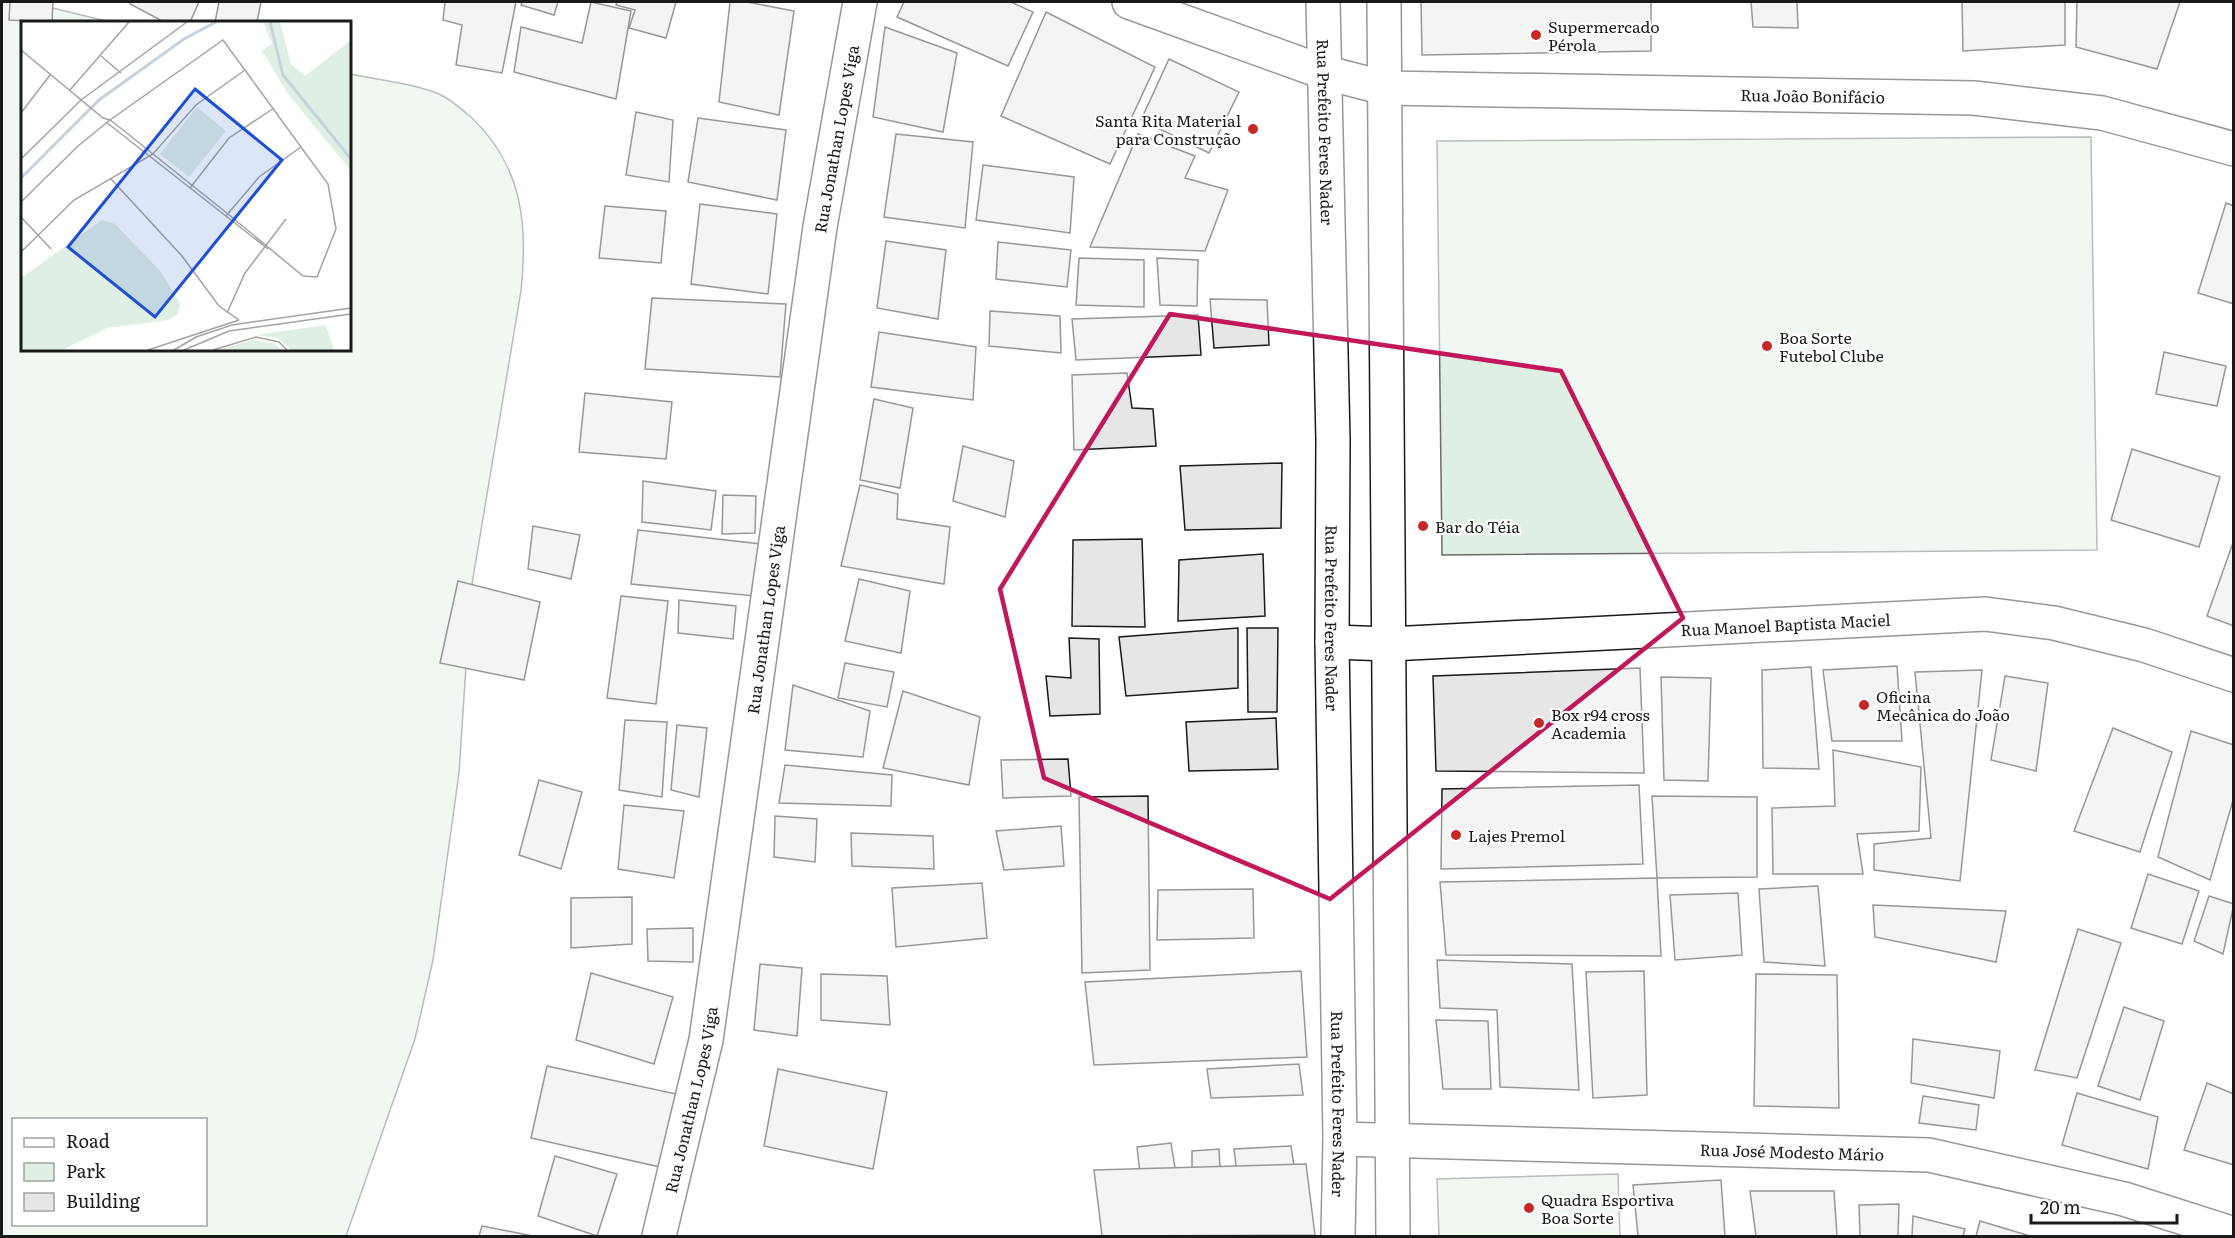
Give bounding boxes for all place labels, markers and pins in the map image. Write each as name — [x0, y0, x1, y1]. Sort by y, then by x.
place label: Supermercado Pérola — [1548, 14, 1660, 56]
marker: Supermercado Pérola — [1529, 28, 1543, 42]
place label: Santa Rita Material para Construção — [1095, 108, 1241, 150]
marker: Santa Rita Material para Construção — [1246, 122, 1260, 136]
place label: Boa Sorte Futebol Clube — [1779, 325, 1884, 367]
marker: Boa Sorte Futebol Clube — [1760, 339, 1774, 353]
place label: Bar do Téia — [1435, 514, 1520, 538]
marker: Bar do Téia — [1416, 519, 1430, 533]
place label: Oficina Mecânica do João — [1876, 684, 2010, 726]
marker: Oficina Mecânica do João — [1857, 698, 1871, 712]
place label: Box r94 cross Academia — [1551, 702, 1650, 744]
marker: Box r94 cross Academia — [1532, 716, 1546, 730]
place label: Lajes Premol — [1468, 823, 1565, 847]
marker: Lajes Premol — [1449, 828, 1463, 842]
place label: Quadra Esportiva Boa Sorte — [1541, 1187, 1675, 1229]
marker: Quadra Esportiva Boa Sorte — [1522, 1201, 1536, 1215]

